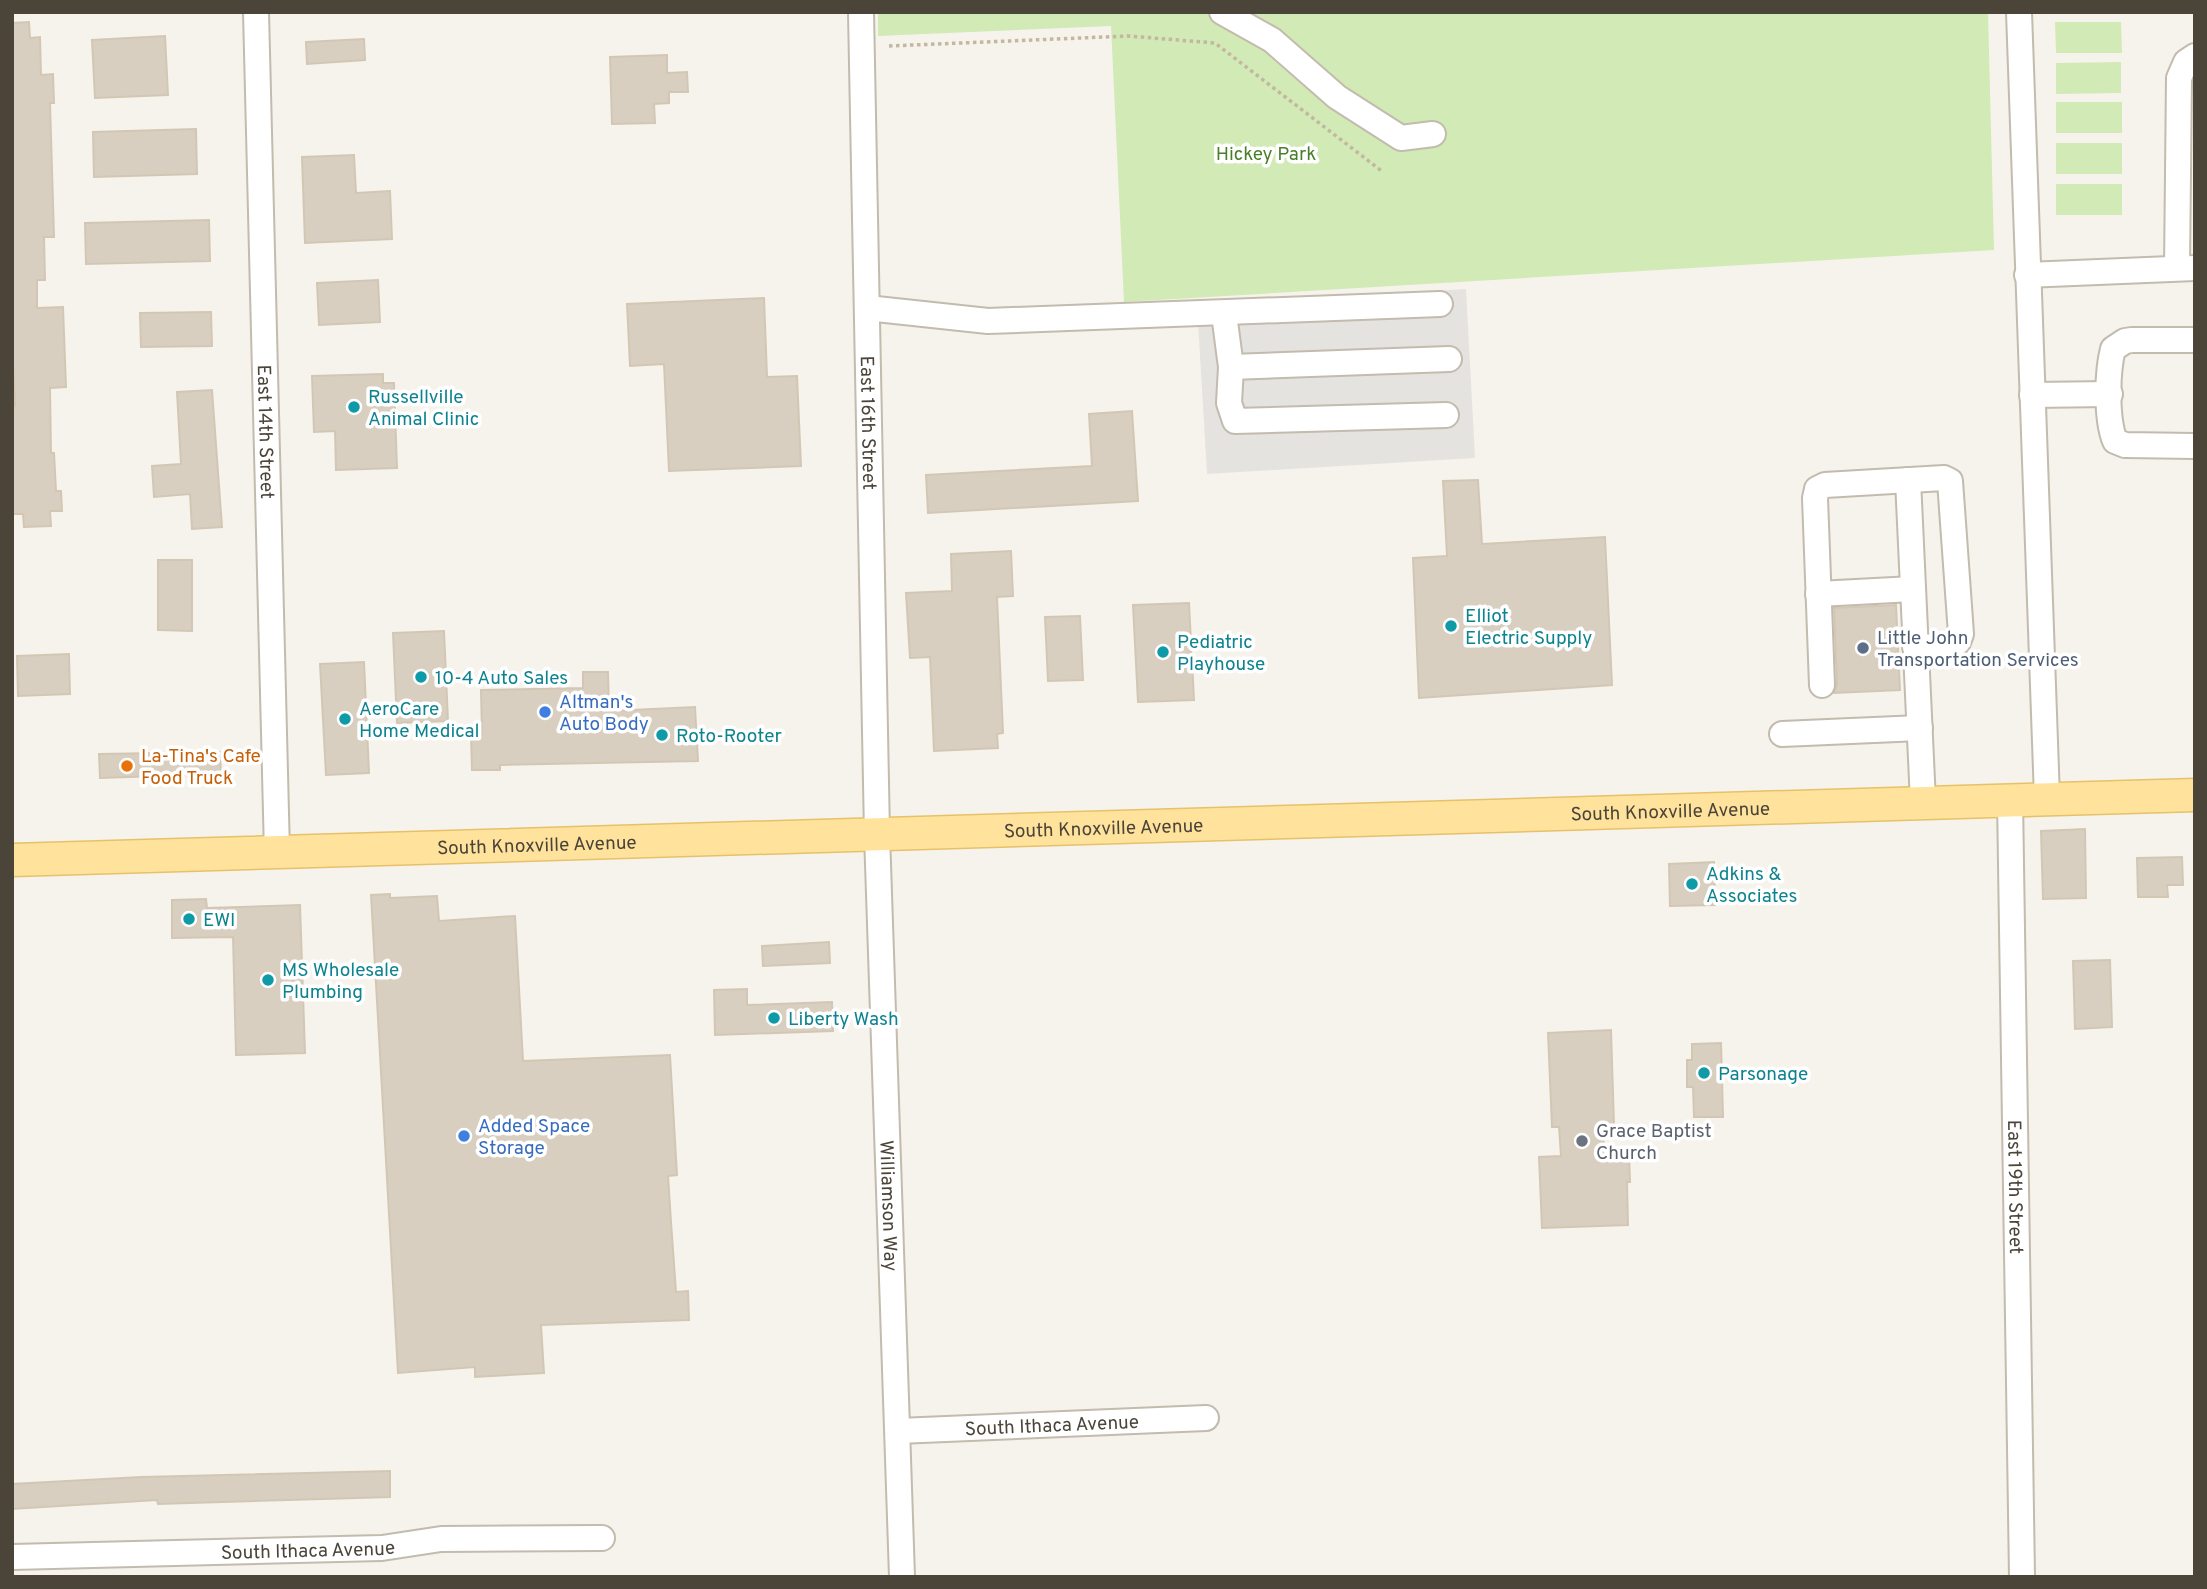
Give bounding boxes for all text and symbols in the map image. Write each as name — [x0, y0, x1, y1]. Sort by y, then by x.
park label: Hickey Park — [1216, 143, 1316, 167]
street label: East 16th Street — [854, 355, 880, 490]
street label: East 14th Street — [251, 364, 278, 499]
place label: Russellville Animal Clinic — [368, 386, 479, 432]
marker: Russellville Animal Clinic — [346, 399, 362, 415]
place label: Elliot Electric Supply — [1465, 605, 1592, 651]
marker: Elliot Electric Supply — [1443, 618, 1459, 634]
place label: Little John Transportation Services — [1877, 627, 2079, 673]
place label: Pediatric Playhouse — [1177, 631, 1265, 677]
marker: Little John Transportation Services — [1855, 640, 1871, 656]
marker: Pediatric Playhouse — [1155, 644, 1171, 660]
place label: 10-4 Auto Sales — [435, 667, 568, 691]
marker: 10-4 Auto Sales — [413, 669, 429, 685]
place label: Altman's Auto Body — [559, 691, 649, 737]
place label: AeroCare Home Medical — [359, 698, 480, 744]
marker: Altman's Auto Body — [537, 704, 553, 720]
marker: AeroCare Home Medical — [337, 711, 353, 727]
place label: Roto-Rooter — [676, 725, 783, 749]
marker: Roto-Rooter — [654, 727, 670, 743]
place label: La-Tina's Cafe Food Truck — [141, 745, 261, 791]
marker: La-Tina's Cafe Food Truck — [119, 758, 135, 774]
street label: South Knoxville Avenue — [1570, 798, 1770, 828]
street label: South Knoxville Avenue — [1003, 815, 1204, 844]
street label: South Knoxville Avenue — [437, 831, 637, 861]
place label: Adkins & Associates — [1706, 863, 1797, 909]
marker: Adkins & Associates — [1684, 876, 1700, 892]
place label: EWI — [203, 909, 235, 933]
marker: EWI — [181, 911, 197, 927]
place label: MS Wholesale Plumbing — [282, 959, 399, 1005]
marker: MS Wholesale Plumbing — [260, 972, 276, 988]
place label: Liberty Wash — [788, 1008, 899, 1032]
marker: Liberty Wash — [766, 1010, 782, 1026]
place label: Parsonage — [1718, 1063, 1808, 1087]
marker: Parsonage — [1696, 1065, 1712, 1081]
place label: Added Space Storage — [478, 1115, 590, 1161]
place label: Grace Baptist Church — [1596, 1120, 1712, 1166]
street label: East 19th Street — [2001, 1120, 2027, 1254]
marker: Added Space Storage — [456, 1128, 472, 1144]
marker: Grace Baptist Church — [1574, 1133, 1590, 1149]
street label: Williamson Way — [873, 1140, 902, 1272]
street label: South Ithaca Avenue — [964, 1411, 1139, 1442]
street label: South Ithaca Avenue — [221, 1536, 397, 1566]

